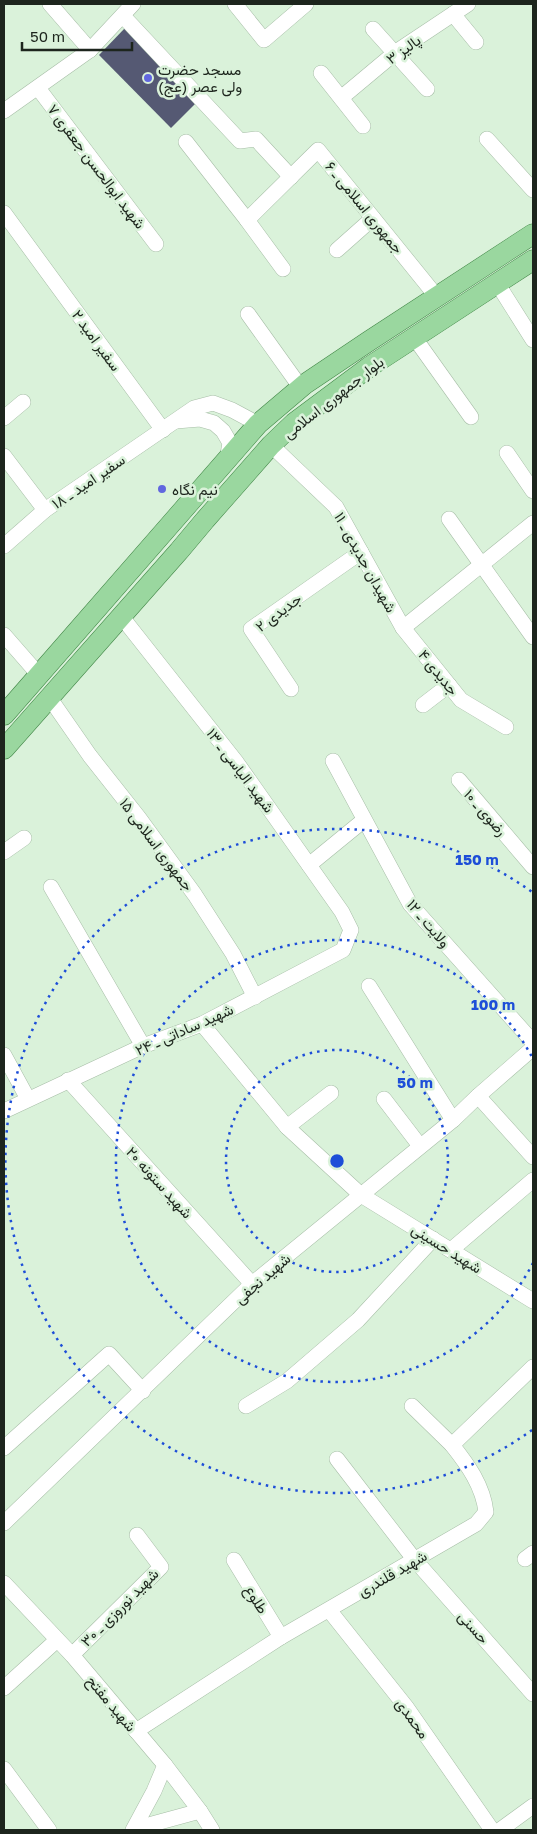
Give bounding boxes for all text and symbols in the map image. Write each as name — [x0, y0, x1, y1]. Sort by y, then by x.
scale bar — [22, 20, 132, 52]
text: 50 m — [30, 27, 65, 45]
street label: پالیز ۳ — [382, 30, 425, 69]
place label: مسجد حضرت ولی عصر (عج) — [158, 60, 242, 98]
marker: مسجد حضرت ولی عصر (عج) — [142, 72, 154, 84]
street label: شهید ابوالحسن جعفری ۷ — [43, 100, 150, 233]
street label: جمهوری اسلامی ـ ۶ — [321, 157, 408, 258]
street label: سفیر امید ۲ — [68, 306, 125, 375]
street label: بلوار جمهوری اسلامی — [279, 352, 388, 443]
street label: سفیر امید ـ ۱۸ — [48, 450, 129, 513]
place label: نیم نگاه — [172, 480, 218, 500]
marker: نیم نگاه — [156, 483, 168, 495]
street label: شهیدان جدیدی ـ ۱۱ — [329, 509, 401, 616]
street label: جدیدی ۲ — [251, 589, 306, 637]
street label: جدیدی ۴ — [414, 646, 463, 700]
street label: شهید الیاسی ـ ۱۳ — [202, 724, 279, 817]
street label: رضوی ـ ۱۰ — [459, 785, 511, 840]
street label: جمهوری اسلامی ۱۵ — [115, 794, 198, 895]
text: 150 m — [455, 850, 499, 868]
street label: ولایت ـ ۱۲ — [403, 895, 454, 952]
text: 100 m — [471, 995, 515, 1013]
street label: شهید ساداتی ـ ۲۴ — [132, 999, 237, 1060]
text: 50 m — [397, 1073, 433, 1091]
street label: شهید ستونه ۲۰ — [122, 1142, 197, 1222]
centre of rings — [328, 1152, 346, 1170]
street label: شهید حسینی — [407, 1219, 486, 1278]
street label: شهید نجفی — [230, 1249, 295, 1309]
street label: شهید قلندری — [354, 1546, 431, 1602]
street label: شهید نوروزی ـ ۳۰ — [76, 1564, 163, 1651]
street label: طلوع — [239, 1581, 273, 1618]
street label: حسنی — [453, 1607, 493, 1648]
street label: شهید مفتح — [81, 1671, 141, 1737]
street label: محمدی — [391, 1694, 434, 1743]

